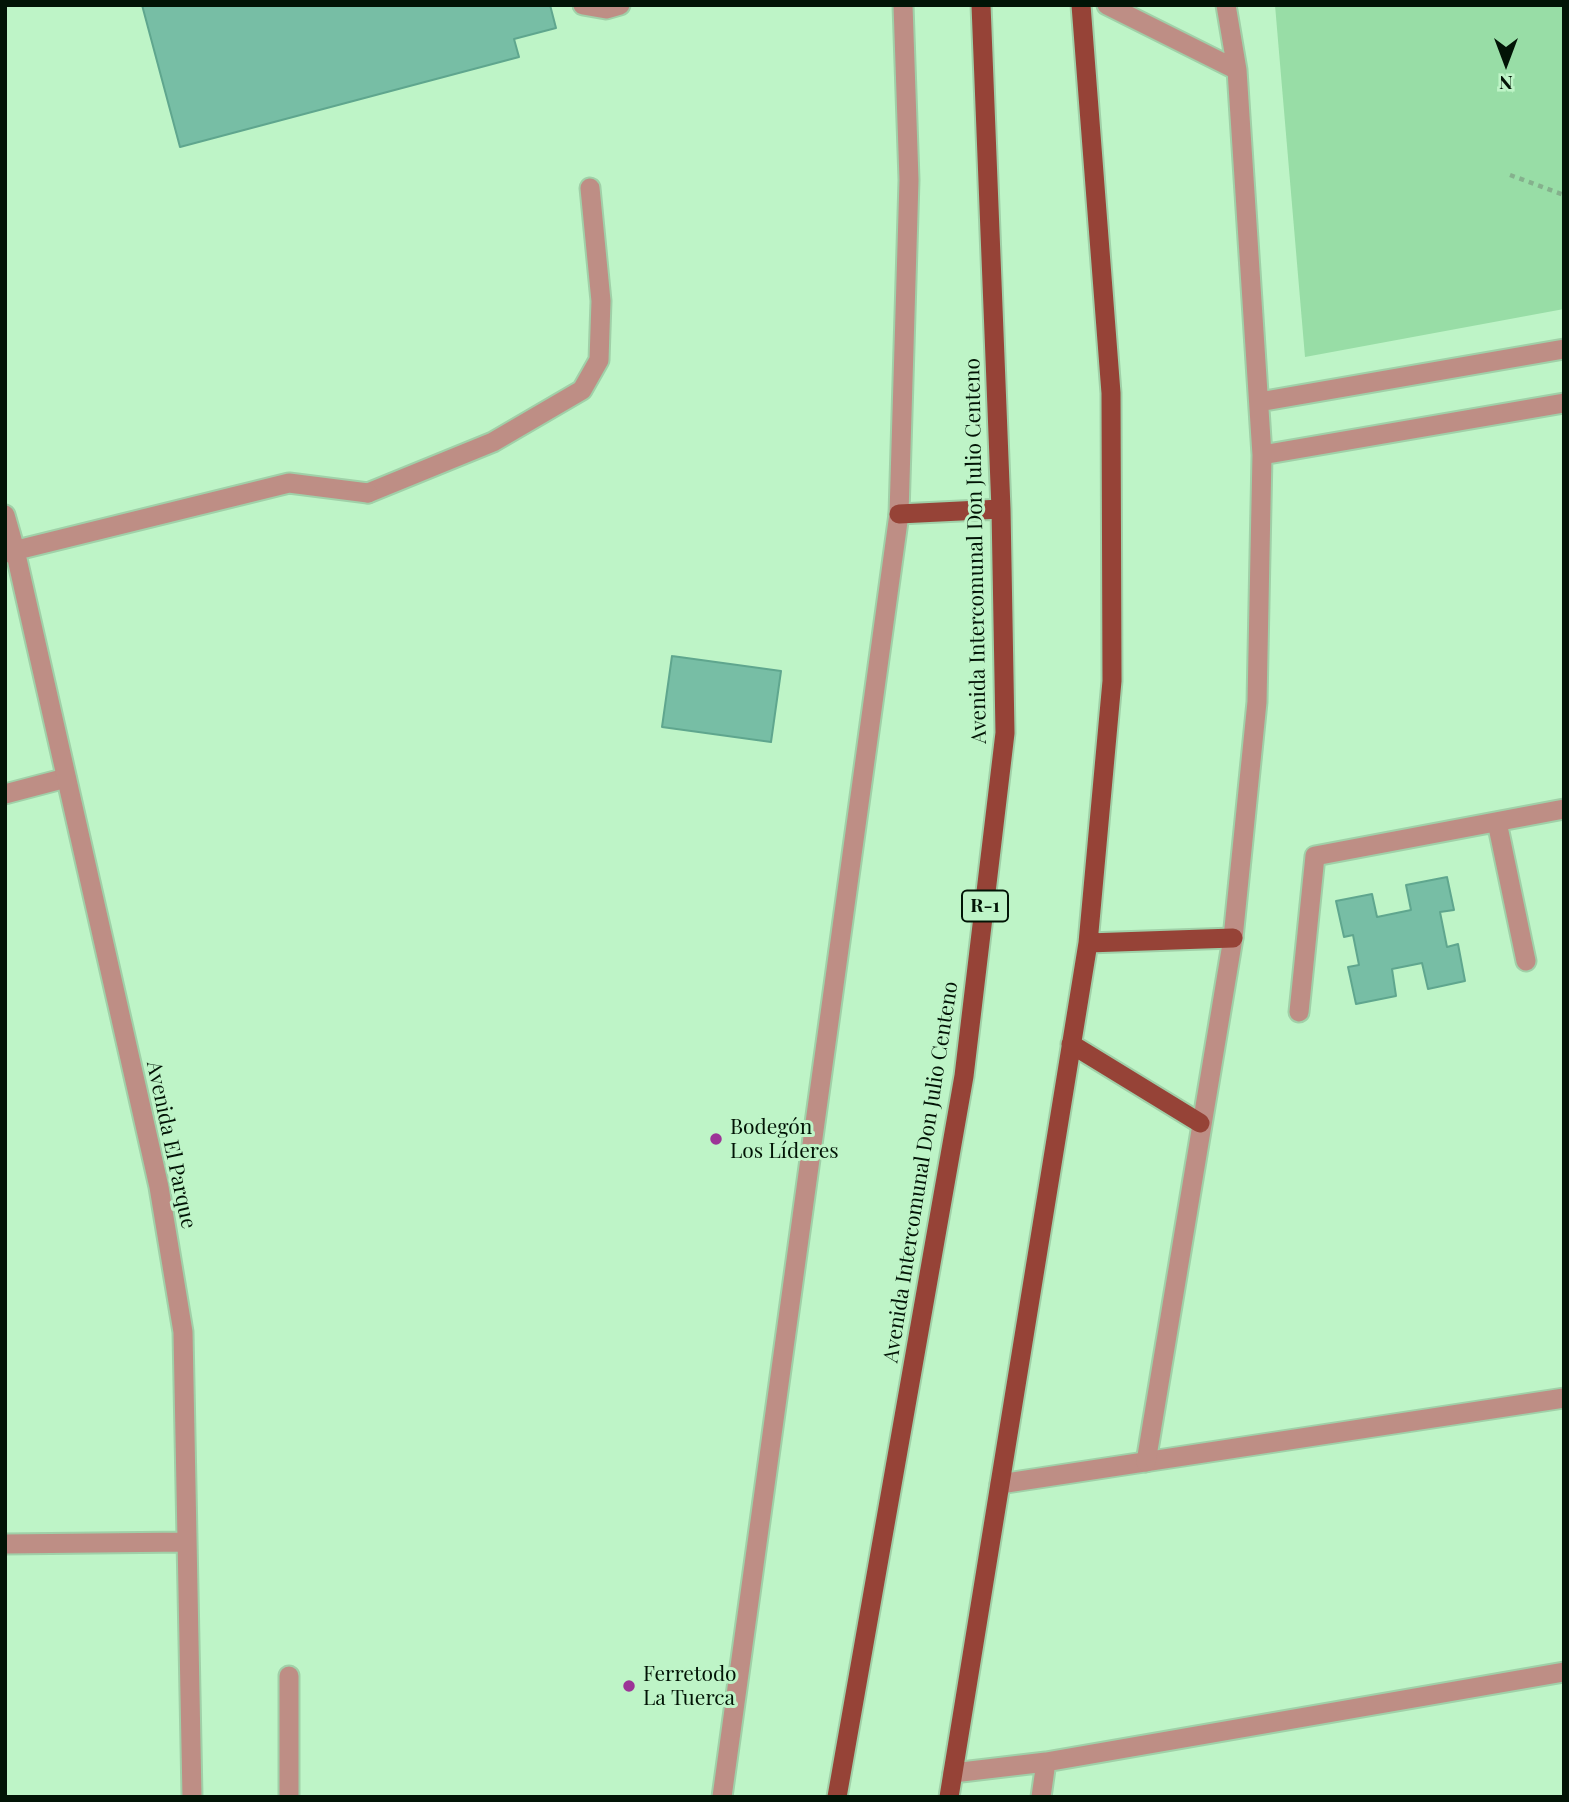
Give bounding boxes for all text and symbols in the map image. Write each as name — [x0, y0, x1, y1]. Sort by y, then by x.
north arrow — [1471, 28, 1541, 98]
text: N — [1499, 71, 1513, 97]
street label: Avenida Intercomunal Don Julio Centeno — [960, 358, 992, 744]
road number: R-1 — [962, 890, 1008, 922]
street label: Avenida Intercomunal Don Julio Centeno — [878, 980, 964, 1364]
street label: Avenida El Parque — [141, 1059, 201, 1231]
place label: Bodegón Los Líderes — [730, 1114, 839, 1164]
marker: Bodegón Los Líderes — [708, 1131, 724, 1147]
place label: Ferretodo La Tuerca — [643, 1661, 737, 1711]
marker: Ferretodo La Tuerca — [621, 1678, 637, 1694]

